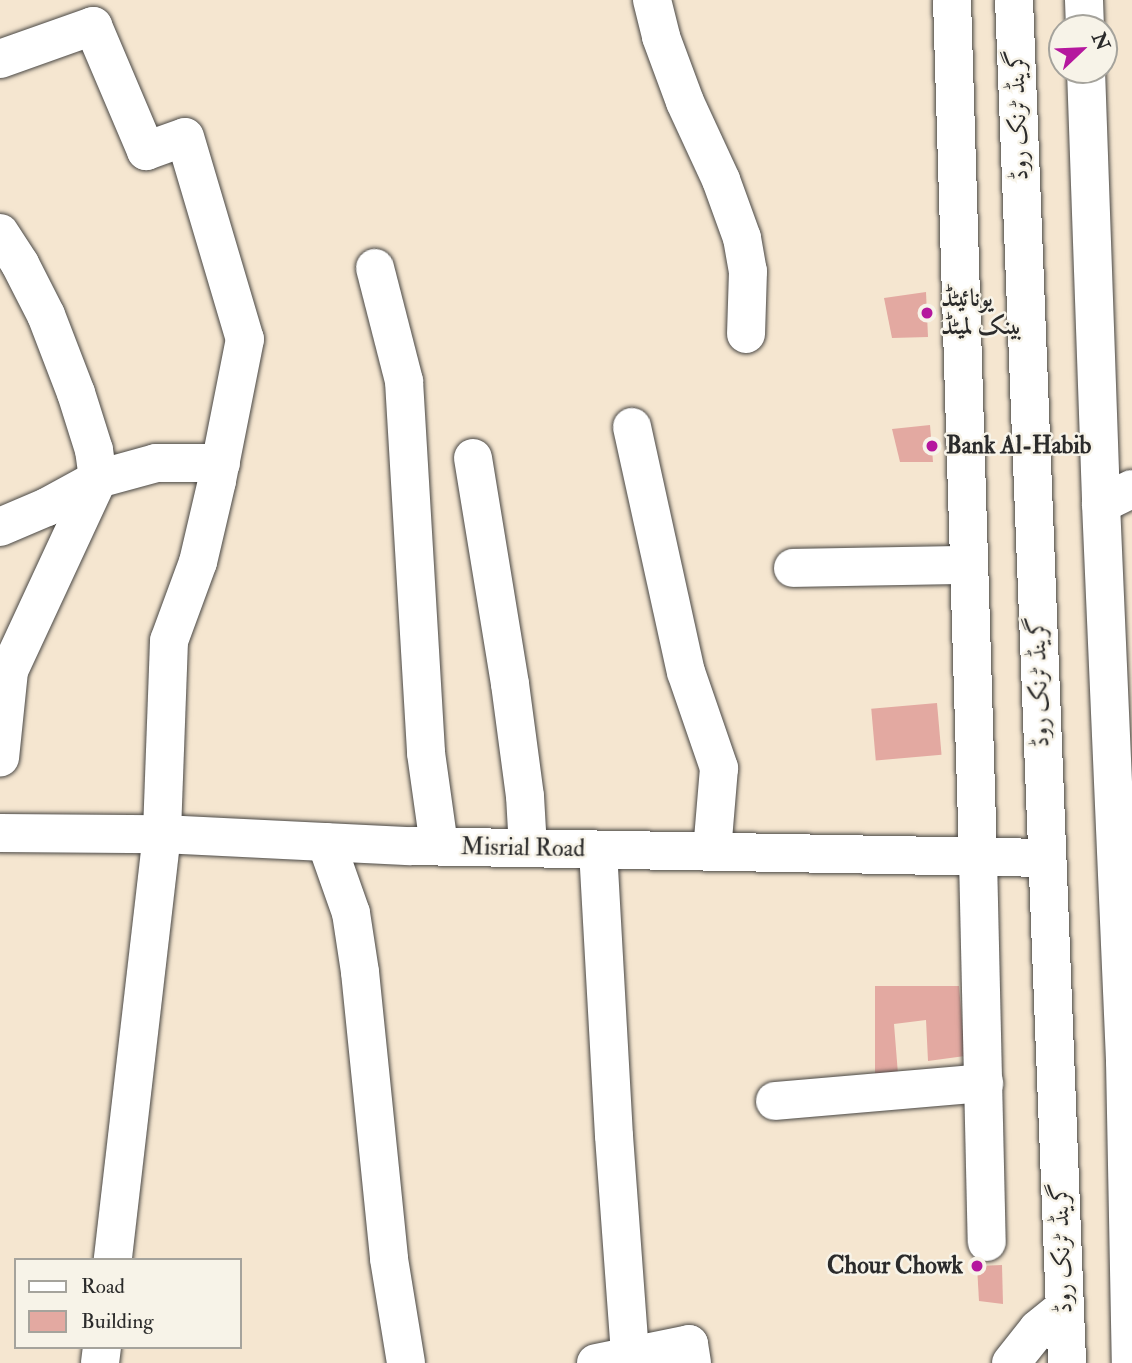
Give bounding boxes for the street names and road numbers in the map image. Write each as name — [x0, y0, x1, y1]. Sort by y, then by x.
street label: گرینڈ ٹرنک روڈ — [1001, 49, 1035, 181]
street label: گرینڈ ٹرنک روڈ — [1022, 616, 1056, 748]
street label: Misrial Road — [461, 833, 585, 863]
street label: گرینڈ ٹرنک روڈ — [1045, 1182, 1079, 1314]

